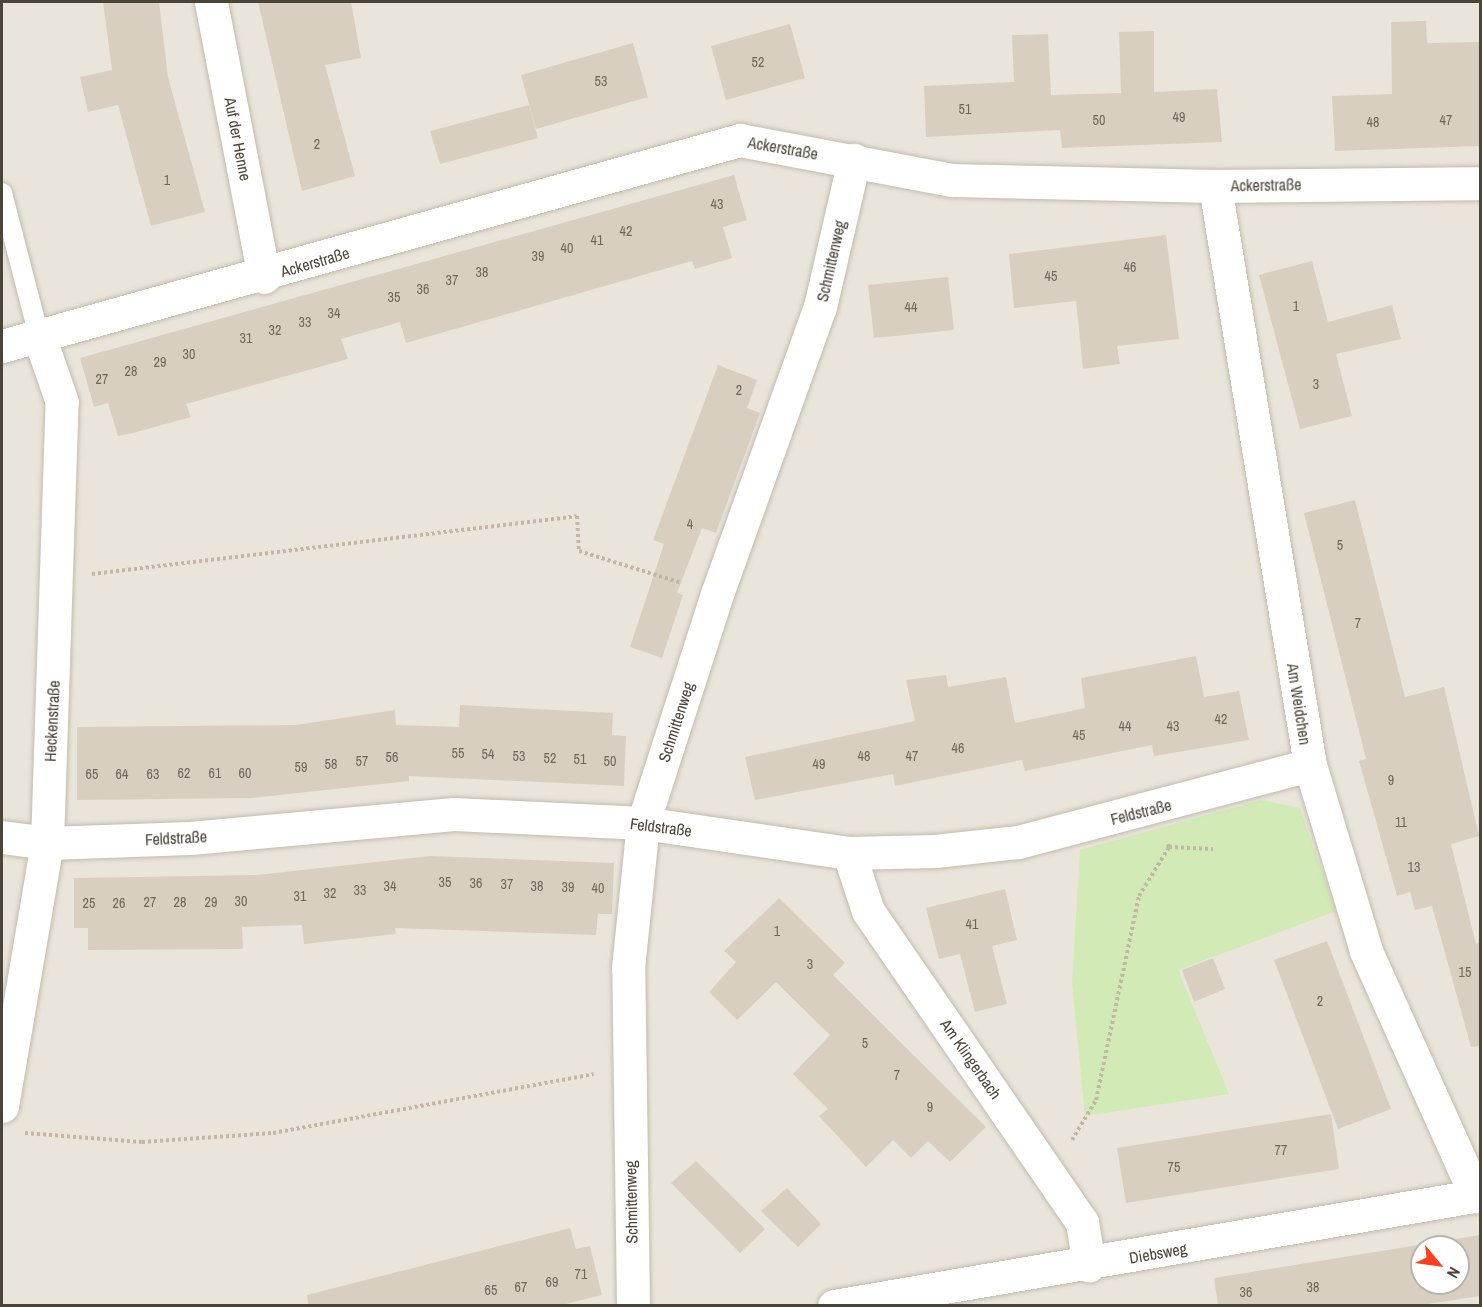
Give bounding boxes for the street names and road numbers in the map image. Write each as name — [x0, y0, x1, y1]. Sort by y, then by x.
street label: Auf der Henne — [221, 96, 255, 182]
street label: Ackerstraße — [747, 132, 819, 164]
street label: Ackerstraße — [1230, 175, 1302, 195]
street label: Schmittenweg — [812, 218, 850, 304]
street label: Ackerstraße — [278, 243, 352, 281]
street label: Am Weidchen — [1283, 662, 1315, 746]
street label: Schmittenweg — [654, 679, 698, 765]
street label: Heckenstraße — [40, 680, 64, 762]
street label: Feldstraße — [1109, 795, 1173, 829]
street label: Feldstraße — [629, 814, 693, 840]
street label: Feldstraße — [145, 827, 207, 849]
street label: Am Klingerbach — [936, 1015, 1006, 1103]
street label: Schmittenweg — [621, 1160, 641, 1244]
street label: Diebsweg — [1128, 1238, 1188, 1268]

